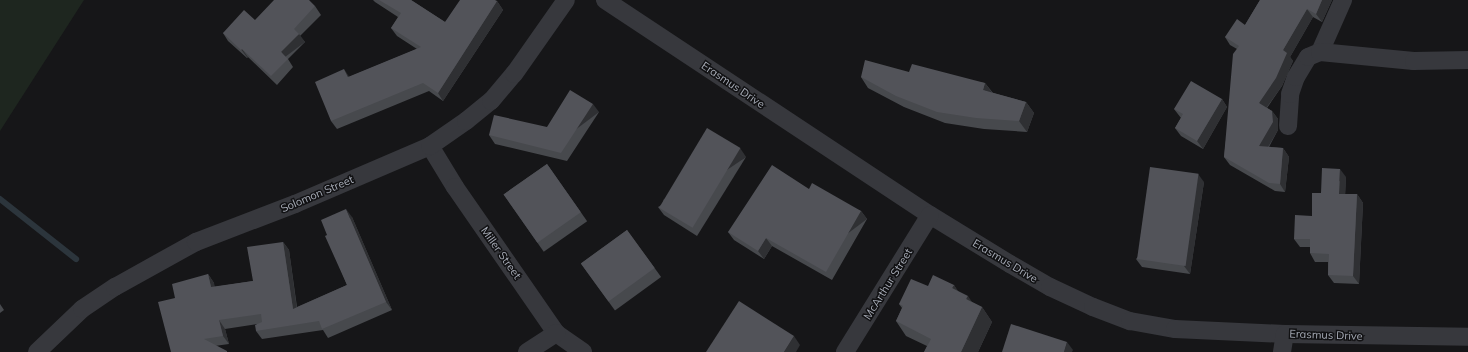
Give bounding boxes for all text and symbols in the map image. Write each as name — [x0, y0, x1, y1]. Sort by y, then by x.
street label: Erasmus Drive — [699, 59, 767, 111]
street label: Solomon Street — [279, 173, 355, 215]
street label: Miller Street — [478, 224, 524, 282]
street label: Erasmus Drive — [970, 236, 1040, 286]
street label: McArthur Street — [861, 246, 915, 322]
street label: Erasmus Drive — [1289, 327, 1363, 343]

